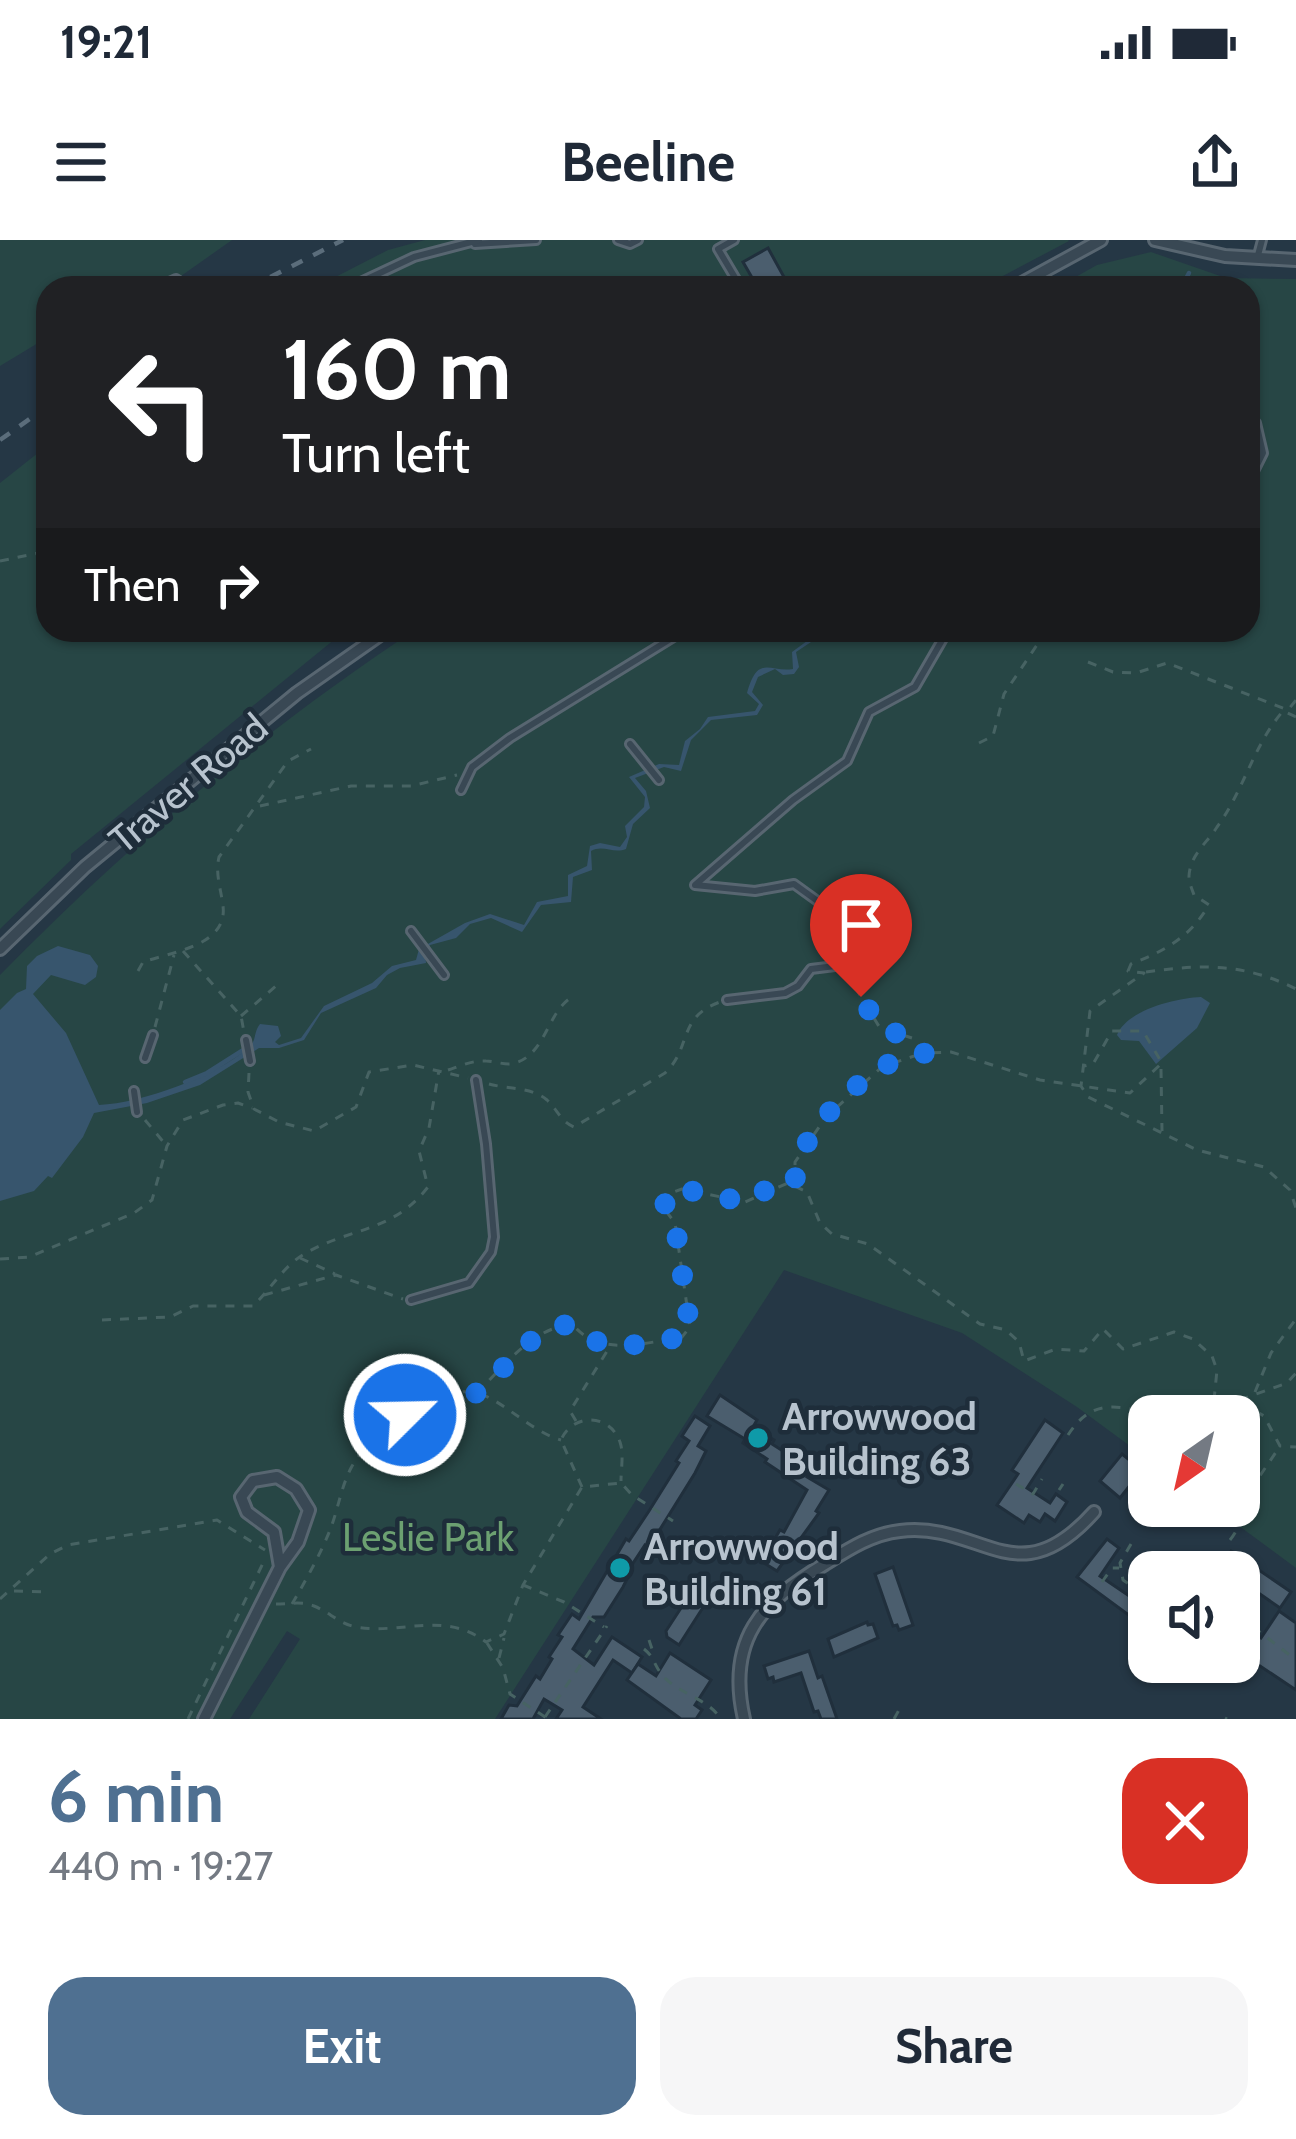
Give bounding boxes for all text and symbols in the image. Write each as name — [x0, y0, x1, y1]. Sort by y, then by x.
text: 19:21 — [60, 15, 152, 69]
icon: menu — [48, 129, 114, 195]
text: Beeline — [561, 129, 735, 195]
icon: share — [1182, 129, 1248, 195]
text: 160 m — [282, 318, 511, 420]
icon: left — [84, 324, 240, 480]
text: Turn left — [282, 420, 470, 486]
icon: right — [204, 552, 270, 618]
text: Then — [84, 558, 180, 612]
street label: Traver Road — [99, 703, 277, 863]
pin — [810, 874, 912, 997]
icon: arrive — [828, 892, 894, 958]
position arrow — [342, 1352, 468, 1478]
place label: Arrowwood Building 63 — [782, 1392, 977, 1485]
north arrow — [1128, 1395, 1260, 1527]
map controls — [1128, 1395, 1260, 1683]
marker: Arrowwood Building 63 — [745, 1425, 771, 1451]
park label: Leslie Park — [342, 1513, 514, 1561]
place label: Arrowwood Building 61 — [644, 1522, 839, 1615]
button: sound — [1128, 1551, 1260, 1683]
marker: Arrowwood Building 61 — [607, 1555, 633, 1581]
text: 6 min — [48, 1753, 224, 1840]
button: close — [1122, 1758, 1248, 1884]
text: 440 m · 19:27 — [48, 1842, 273, 1890]
button: Exit — [48, 1977, 636, 2115]
button: Share — [660, 1977, 1248, 2115]

